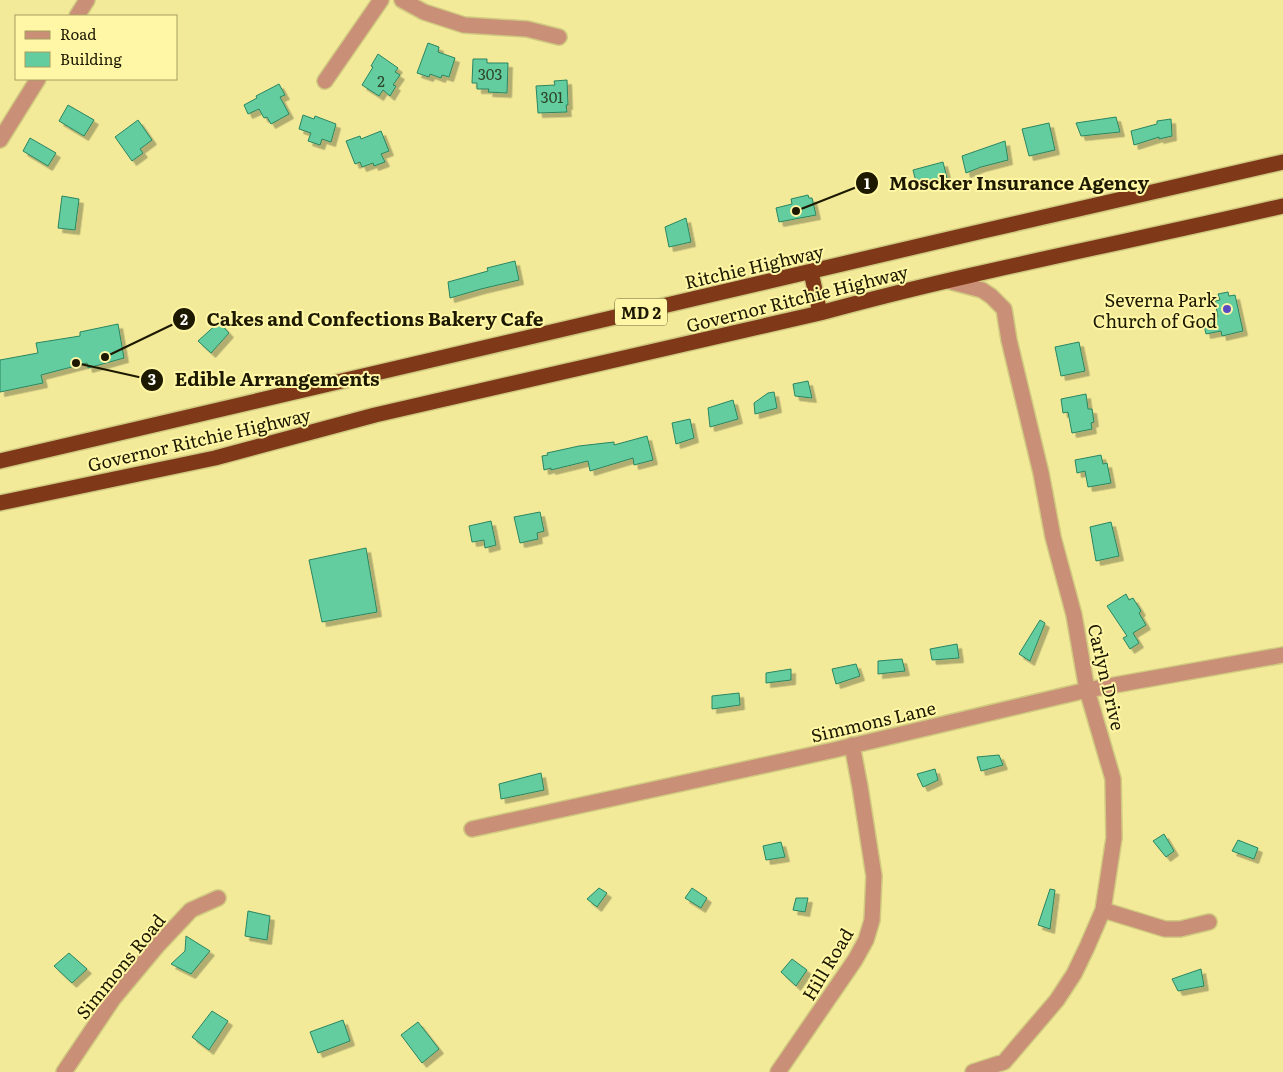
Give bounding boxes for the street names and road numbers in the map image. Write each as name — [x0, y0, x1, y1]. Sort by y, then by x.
street label: Ritchie Highway — [682, 237, 827, 295]
street label: Governor Ritchie Highway — [683, 257, 911, 339]
road number: MD 2 — [615, 298, 667, 326]
street label: Governor Ritchie Highway — [85, 400, 314, 478]
street label: Carlyn Drive — [1082, 621, 1132, 733]
street label: Simmons Lane — [808, 694, 938, 748]
street label: Simmons Road — [69, 907, 171, 1025]
street label: Hill Road — [795, 923, 859, 1005]

